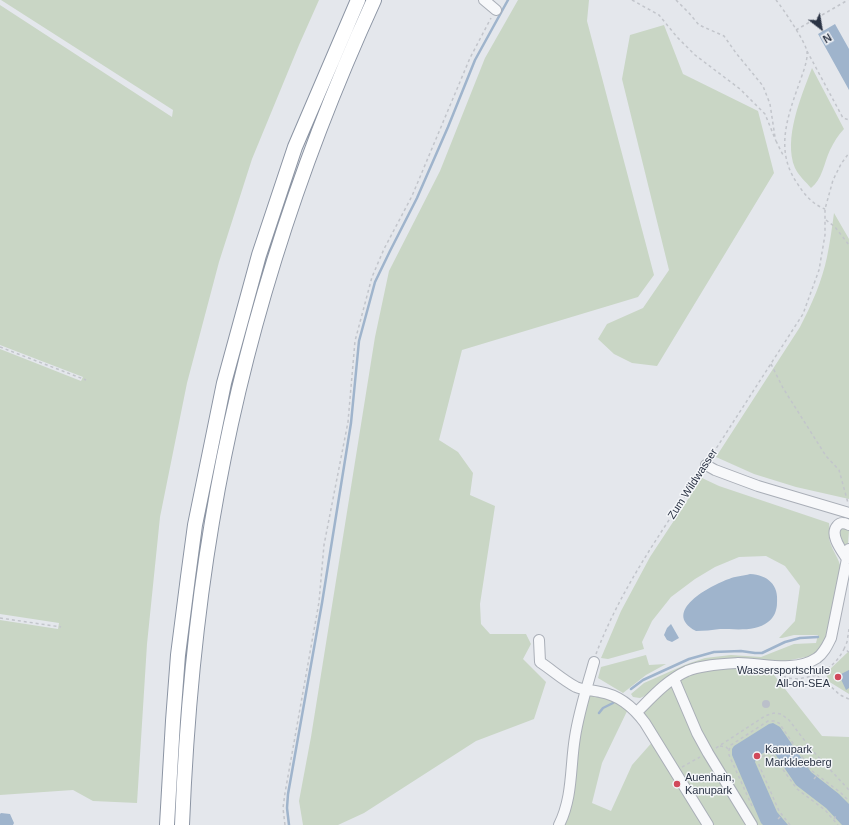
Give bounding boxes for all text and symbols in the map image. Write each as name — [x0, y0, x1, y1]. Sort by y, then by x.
north arrow — [801, 8, 841, 48]
text: N — [821, 31, 834, 45]
street label: Zum Wildwasser — [665, 446, 721, 522]
place label: Wassersportschule All-on-SEA — [737, 664, 830, 690]
marker: Wassersportschule All-on-SEA — [833, 672, 843, 682]
place label: Kanupark Markkleeberg — [765, 743, 832, 769]
marker: Kanupark Markkleeberg — [752, 751, 762, 761]
place label: Auenhain, Kanupark — [685, 771, 735, 797]
marker: Auenhain, Kanupark — [672, 779, 682, 789]

